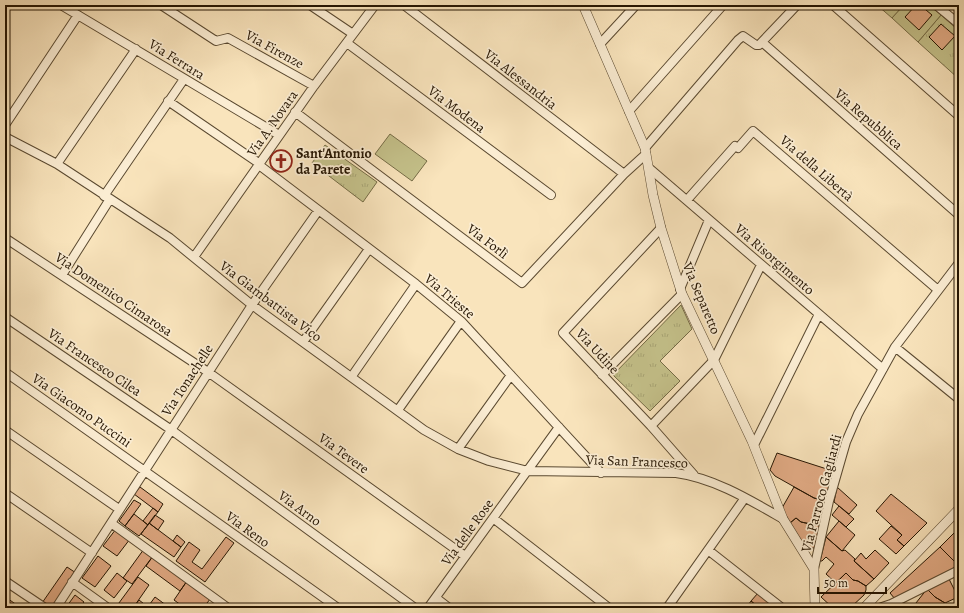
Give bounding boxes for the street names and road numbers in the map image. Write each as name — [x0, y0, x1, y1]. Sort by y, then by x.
street label: Via Firenze — [241, 25, 307, 73]
street label: Via Ferrara — [144, 34, 209, 84]
street label: Via Alessandria — [480, 44, 561, 114]
street label: Via Modena — [423, 81, 490, 138]
street label: Via Repubblica — [830, 84, 907, 155]
street label: Via A. Novara — [242, 86, 303, 161]
street label: Via della Libertà — [775, 130, 858, 206]
street label: Via Forlì — [462, 219, 512, 263]
street label: Via Risorgimento — [730, 219, 819, 299]
street label: Via Domenico Cimarosa — [50, 247, 177, 341]
street label: Via Giambattista Vico — [215, 256, 326, 346]
street label: Via Separetto — [678, 258, 725, 337]
street label: Via Trieste — [420, 269, 479, 323]
street label: Via Francesco Cilea — [43, 323, 146, 401]
street label: Via Udine — [571, 324, 624, 378]
street label: Via Tonachelle — [157, 341, 218, 421]
street label: Via Giacomo Puccini — [27, 368, 135, 452]
street label: Via Tevere — [314, 428, 373, 478]
street label: Via Parroco Gagliardi — [796, 432, 846, 555]
street label: Via San Francesco — [585, 450, 688, 473]
street label: Via Arno — [273, 486, 325, 531]
street label: Via delle Rose — [436, 495, 498, 570]
street label: Via Reno — [221, 506, 274, 552]

